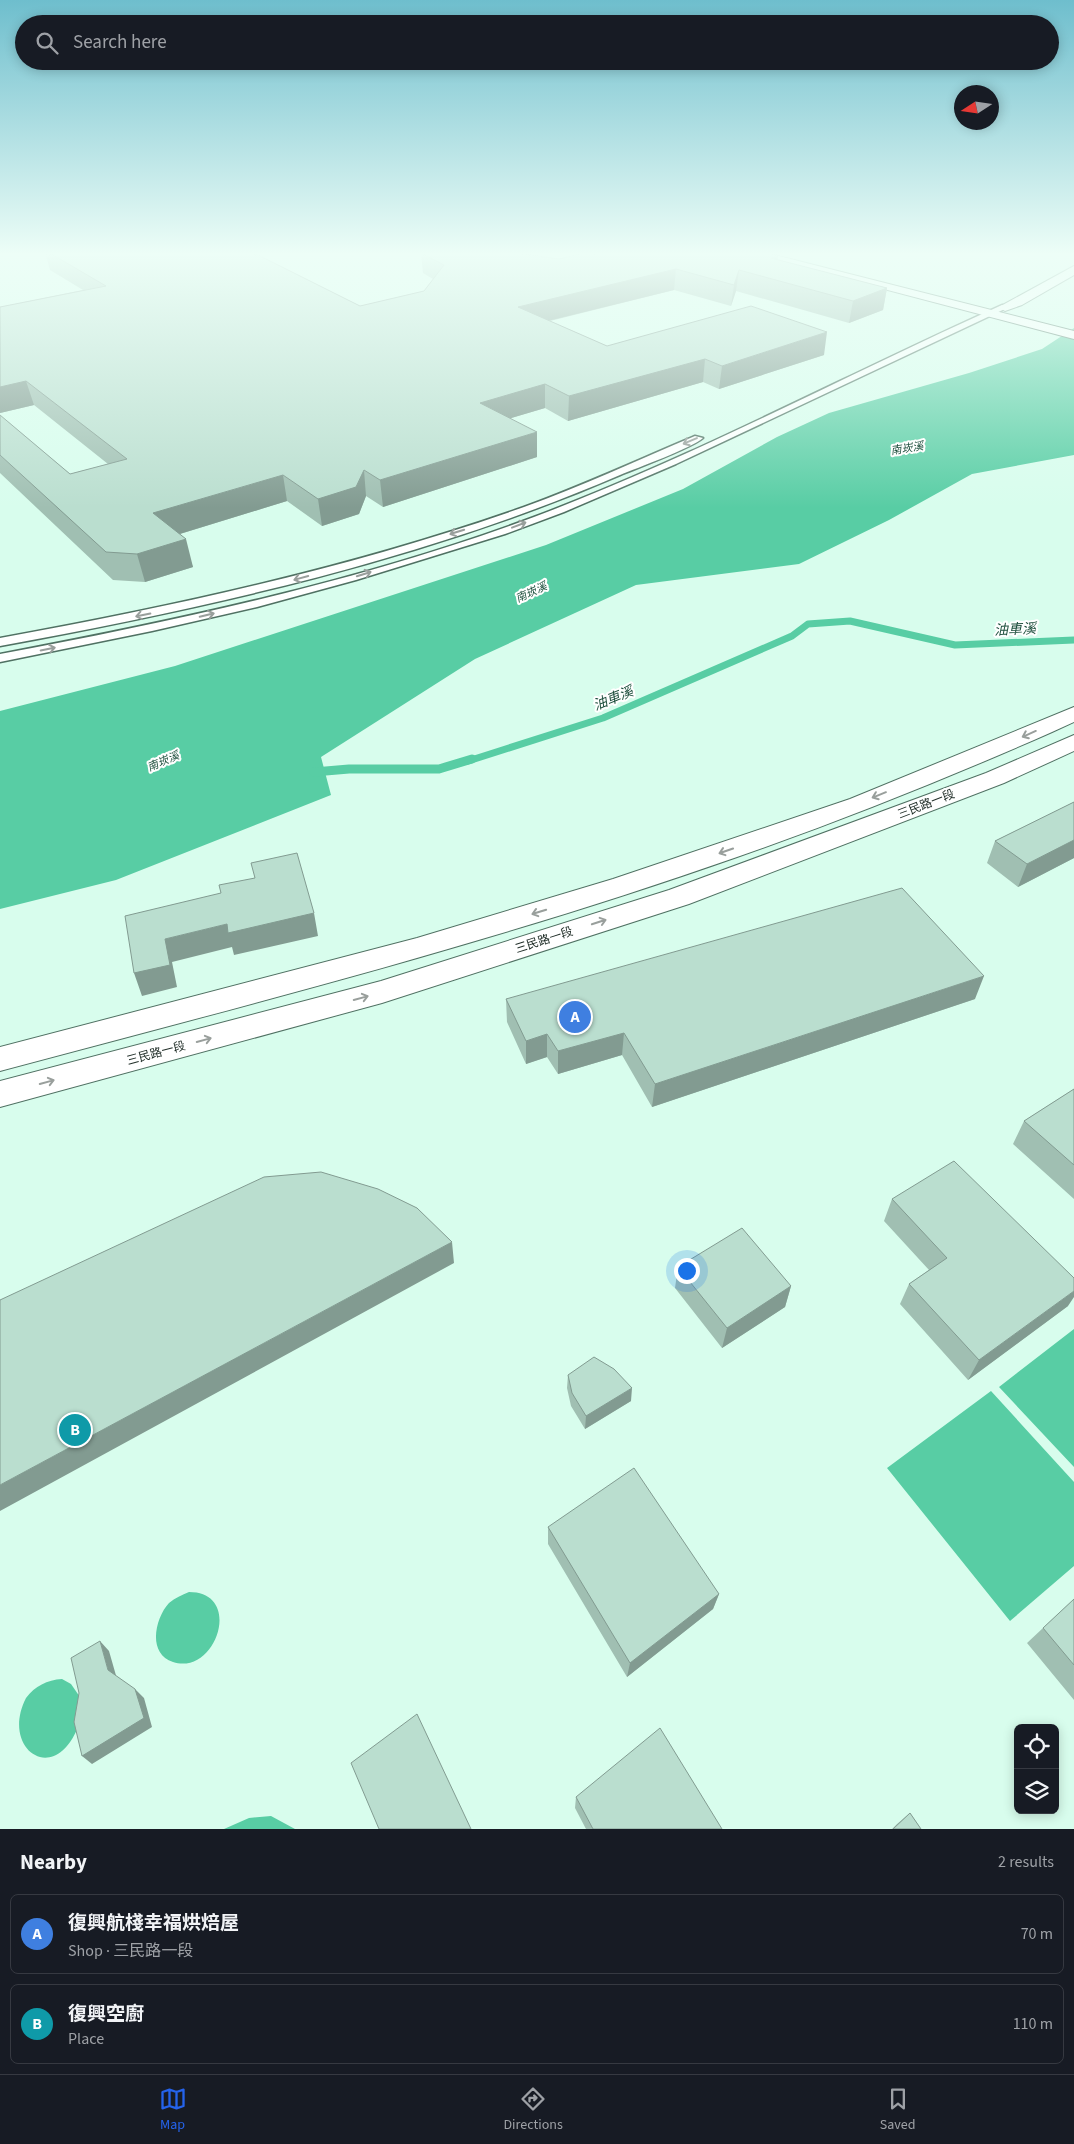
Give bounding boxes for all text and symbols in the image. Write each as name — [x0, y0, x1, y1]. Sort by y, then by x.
search box — [15, 15, 1059, 70]
icon: search — [33, 29, 61, 57]
text: Search here — [73, 29, 167, 56]
north arrow — [954, 85, 999, 130]
one-way arrow — [683, 437, 698, 447]
water label: 南崁溪 — [890, 438, 927, 458]
one-way arrow — [511, 520, 526, 530]
one-way arrow — [449, 528, 465, 538]
one-way arrow — [356, 569, 372, 579]
one-way arrow — [293, 573, 309, 583]
water label: 南崁溪 — [513, 578, 551, 606]
one-way arrow — [198, 610, 214, 619]
one-way arrow — [135, 611, 151, 621]
water label: 油車溪 — [994, 619, 1039, 641]
one-way arrow — [39, 644, 55, 653]
water label: 油車溪 — [590, 681, 638, 716]
one-way arrow — [1022, 729, 1037, 739]
water label: 南崁溪 — [145, 747, 183, 775]
street label: 三民路一段 — [895, 786, 957, 823]
one-way arrow — [872, 791, 887, 801]
one-way arrow — [719, 847, 735, 856]
one-way arrow — [531, 907, 547, 917]
one-way arrow — [591, 917, 607, 927]
street label: 三民路一段 — [513, 923, 575, 958]
one-way arrow — [353, 992, 369, 1002]
pin: A — [559, 998, 591, 1036]
one-way arrow — [196, 1035, 212, 1044]
street label: 三民路一段 — [125, 1038, 187, 1069]
one-way arrow — [39, 1077, 55, 1086]
your location — [674, 1258, 700, 1284]
pin: B — [59, 1411, 91, 1449]
map controls — [1014, 1724, 1059, 1814]
button: locate — [1014, 1724, 1059, 1769]
button: layers — [1014, 1769, 1059, 1814]
text: Nearby — [20, 1847, 87, 1877]
text: 2 results — [998, 1851, 1054, 1873]
text: 復興航棧幸福烘焙屋 — [68, 1910, 239, 1937]
text: A — [32, 1923, 42, 1945]
text: 70 m — [1021, 1923, 1053, 1945]
text: Shop · 三民路一段 — [68, 1940, 193, 1962]
text: 復興空廚 — [68, 2001, 144, 2028]
text: B — [32, 2013, 42, 2035]
text: 110 m — [1013, 2013, 1053, 2035]
text: Place — [68, 2028, 104, 2050]
tab: Map — [159, 2085, 187, 2135]
tab: Directions — [504, 2085, 563, 2135]
tab: Saved — [880, 2085, 915, 2135]

